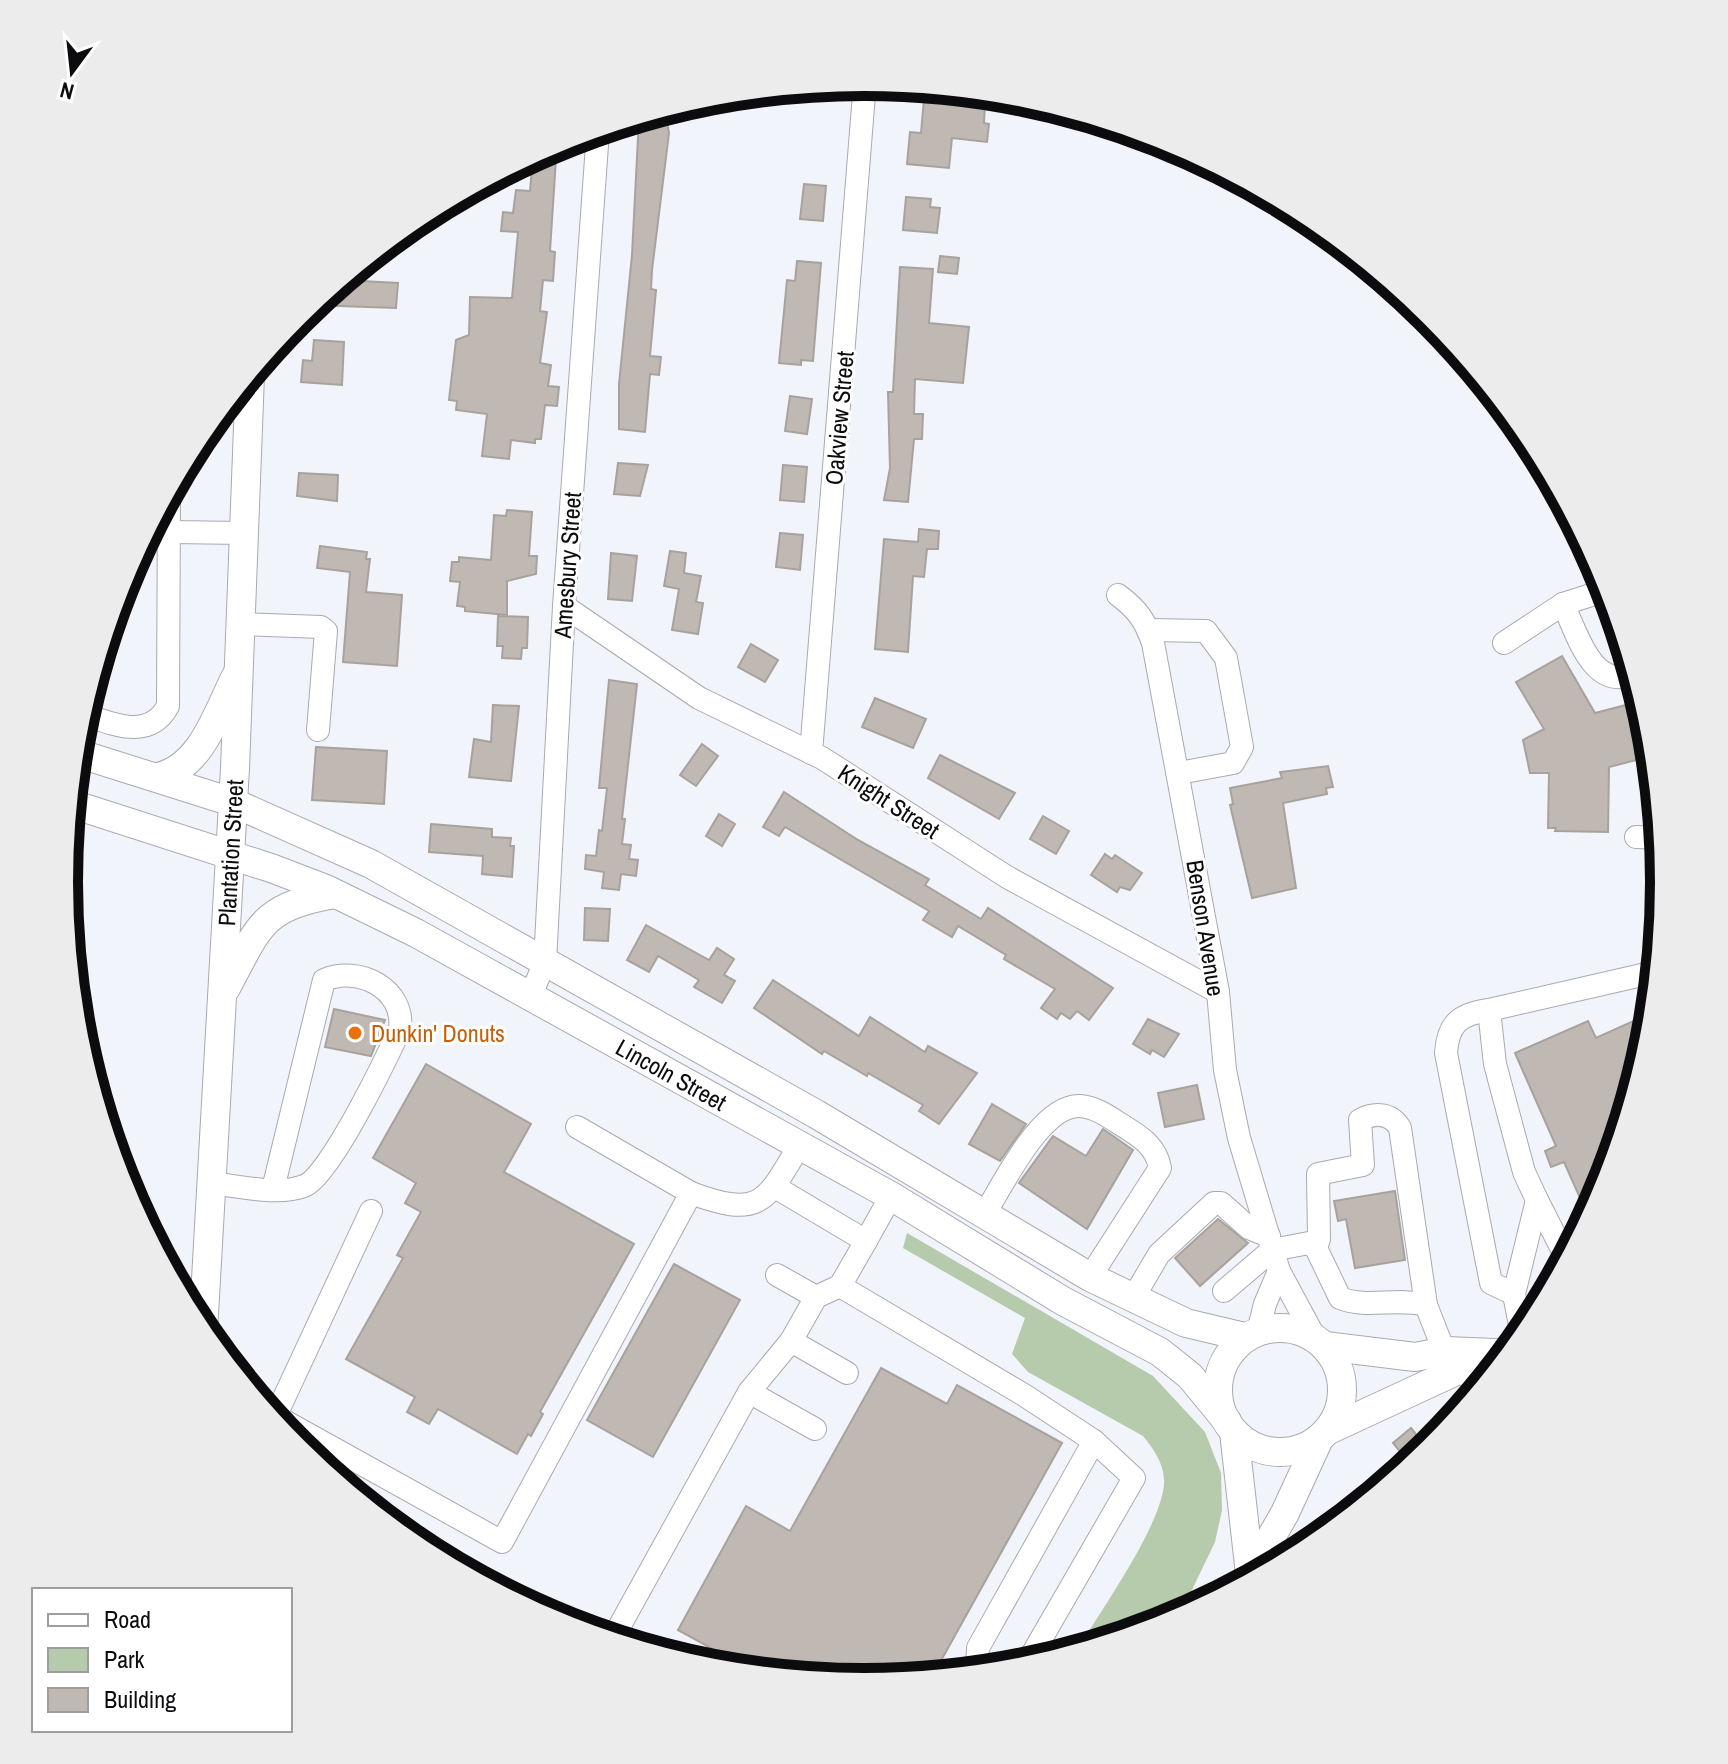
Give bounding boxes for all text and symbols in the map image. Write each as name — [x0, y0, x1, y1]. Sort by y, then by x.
north arrow — [32, 32, 112, 112]
text: N — [57, 75, 77, 107]
street label: Oakview Street — [817, 349, 861, 486]
street label: Amesbury Street — [546, 490, 588, 640]
street label: Knight Street — [832, 756, 946, 846]
street label: Plantation Street — [210, 778, 250, 927]
street label: Benson Avenue — [1179, 858, 1233, 998]
place label: Dunkin' Donuts — [371, 1017, 505, 1049]
marker: Dunkin' Donuts — [346, 1024, 364, 1042]
street label: Lincoln Street — [610, 1031, 733, 1118]
legend — [32, 1588, 292, 1732]
text: Road — [104, 1603, 151, 1635]
text: Park — [104, 1643, 145, 1675]
text: Building — [104, 1683, 176, 1715]

